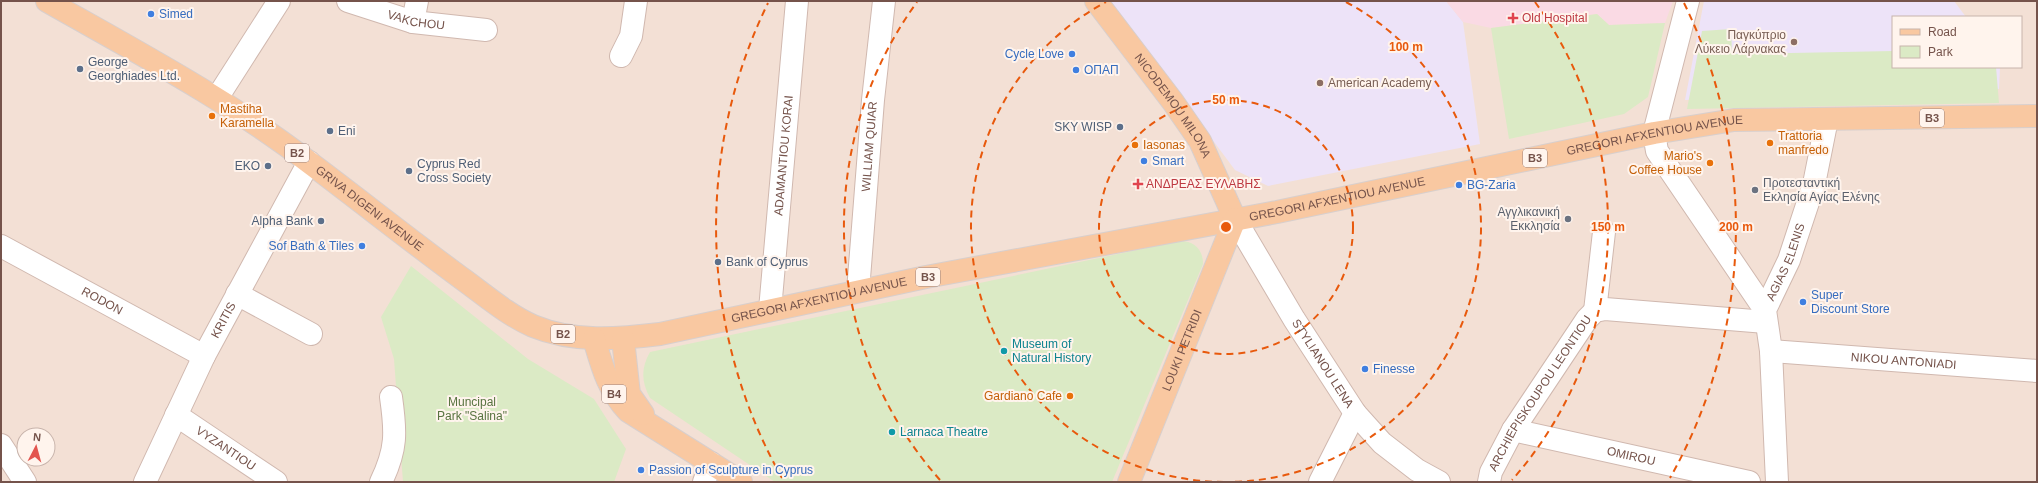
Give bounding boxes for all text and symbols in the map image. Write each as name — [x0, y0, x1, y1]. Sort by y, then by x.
place label: Simed — [159, 7, 193, 21]
street label: VAKCHOU — [386, 7, 446, 32]
marker: Simed — [146, 9, 156, 19]
place label: Old Hospital — [1522, 11, 1587, 25]
marker: Old Hospital — [1507, 12, 1519, 24]
legend — [1892, 16, 2022, 68]
text: Road — [1928, 25, 1957, 39]
place label: Παγκύπριο Λύκειο Λάρνακας — [1695, 28, 1786, 56]
marker: Παγκύπριο Λύκειο Λάρνακας — [1789, 37, 1799, 47]
text: 100 m — [1389, 40, 1423, 54]
text: Park — [1928, 45, 1954, 59]
place label: Cycle Love — [1005, 47, 1064, 61]
marker: Cycle Love — [1067, 49, 1077, 59]
street label: NICODEMOU MILONA — [1132, 51, 1214, 160]
place label: George Georghiades Ltd. — [88, 55, 180, 83]
place label: ΟΠΑΠ — [1084, 63, 1119, 77]
marker: George Georghiades Ltd. — [75, 64, 85, 74]
marker: ΟΠΑΠ — [1071, 65, 1081, 75]
place label: American Academy — [1328, 76, 1431, 90]
marker: American Academy — [1315, 78, 1325, 88]
text: 50 m — [1212, 93, 1240, 107]
street label: ADAMANTIOU KORAI — [771, 95, 796, 216]
street label: WILLIAM QUIAR — [859, 100, 880, 192]
place label: Mastiha Karamella — [220, 102, 274, 130]
road number: B3 — [1920, 109, 1944, 127]
marker: Mastiha Karamella — [207, 111, 217, 121]
street label: GREGORI AFXENTIOU AVENUE — [1565, 113, 1743, 158]
place label: SKY WISP — [1054, 120, 1112, 134]
marker: SKY WISP — [1115, 122, 1125, 132]
place label: Eni — [338, 124, 355, 138]
marker: Eni — [325, 126, 335, 136]
place label: Trattoria manfredo — [1778, 129, 1829, 157]
place label: Iasonas — [1143, 138, 1185, 152]
marker: Trattoria manfredo — [1765, 138, 1775, 148]
marker: Iasonas — [1130, 140, 1140, 150]
road number: B2 — [285, 144, 309, 162]
road number: B3 — [1523, 149, 1547, 167]
place label: Mario's Coffee House — [1629, 149, 1702, 177]
place label: Smart — [1152, 154, 1185, 168]
marker: Smart — [1139, 156, 1149, 166]
place label: Cyprus Red Cross Society — [417, 157, 491, 185]
marker: Mario's Coffee House — [1705, 158, 1715, 168]
place label: EKO — [235, 159, 260, 173]
marker: EKO — [263, 161, 273, 171]
street label: GRIVA DIGENI AVENUE — [313, 163, 426, 254]
marker: Cyprus Red Cross Society — [404, 166, 414, 176]
street label: GREGORI AFXENTIOU AVENUE — [1248, 174, 1427, 224]
place label: Προτεσταντική Εκλησία Αγίας Ελένης — [1763, 176, 1880, 204]
place label: ΑΝΔΡΕΑΣ ΕΥΛΑΒΗΣ — [1146, 177, 1261, 191]
place label: BG-Zaria — [1467, 178, 1516, 192]
marker: ΑΝΔΡΕΑΣ ΕΥΛΑΒΗΣ — [1133, 179, 1143, 189]
marker: BG-Zaria — [1454, 180, 1464, 190]
marker: Προτεσταντική Εκλησία Αγίας Ελένης — [1750, 185, 1760, 195]
place label: Αγγλικανική Εκκλησία — [1497, 205, 1560, 233]
place label: Alpha Bank — [252, 214, 314, 228]
marker: Αγγλικανική Εκκλησία — [1563, 214, 1573, 224]
marker: Alpha Bank — [316, 216, 326, 226]
centre of rings — [1219, 220, 1233, 234]
text: 150 m — [1591, 220, 1625, 234]
text: 200 m — [1719, 220, 1753, 234]
street label: AGIAS ELENIS — [1763, 221, 1808, 303]
place label: Sof Bath & Tiles — [269, 239, 354, 253]
marker: Sof Bath & Tiles — [357, 241, 367, 251]
place label: Bank of Cyprus — [726, 255, 808, 269]
marker: Bank of Cyprus — [713, 257, 723, 267]
road number: B3 — [916, 268, 940, 286]
street label: GREGORI AFXENTIOU AVENUE — [730, 274, 908, 326]
street label: RODON — [79, 284, 125, 318]
place label: Super Discount Store — [1811, 288, 1890, 316]
marker: Super Discount Store — [1798, 297, 1808, 307]
street label: KRITIS — [208, 300, 239, 340]
street label: LOUKI PETRIDI — [1159, 307, 1205, 393]
street label: ARCHIEPISKOUPOU LEONTIOU — [1486, 313, 1594, 473]
street label: STYLIANOU LENA — [1289, 316, 1357, 410]
road number: B2 — [551, 325, 575, 343]
place label: Museum of Natural History — [1012, 337, 1091, 365]
marker: Museum of Natural History — [999, 346, 1009, 356]
street label: NIKOU ANTONIADI — [1850, 350, 1957, 372]
place label: Finesse — [1373, 362, 1415, 376]
marker: Finesse — [1360, 364, 1370, 374]
road number: B4 — [602, 385, 626, 403]
place label: Gardiano Cafe — [984, 389, 1062, 403]
marker: Gardiano Cafe — [1065, 391, 1075, 401]
park label: Muncipal Park "Salina" — [437, 395, 507, 423]
street label: VYZANTIOU — [193, 423, 258, 473]
place label: Larnaca Theatre — [900, 425, 988, 439]
north arrow — [16, 427, 56, 467]
marker: Larnaca Theatre — [887, 427, 897, 437]
text: N — [32, 431, 42, 443]
street label: OMIROU — [1606, 444, 1657, 468]
place label: Passion of Sculpture in Cyprus — [649, 463, 813, 477]
marker: Passion of Sculpture in Cyprus — [636, 465, 646, 475]

